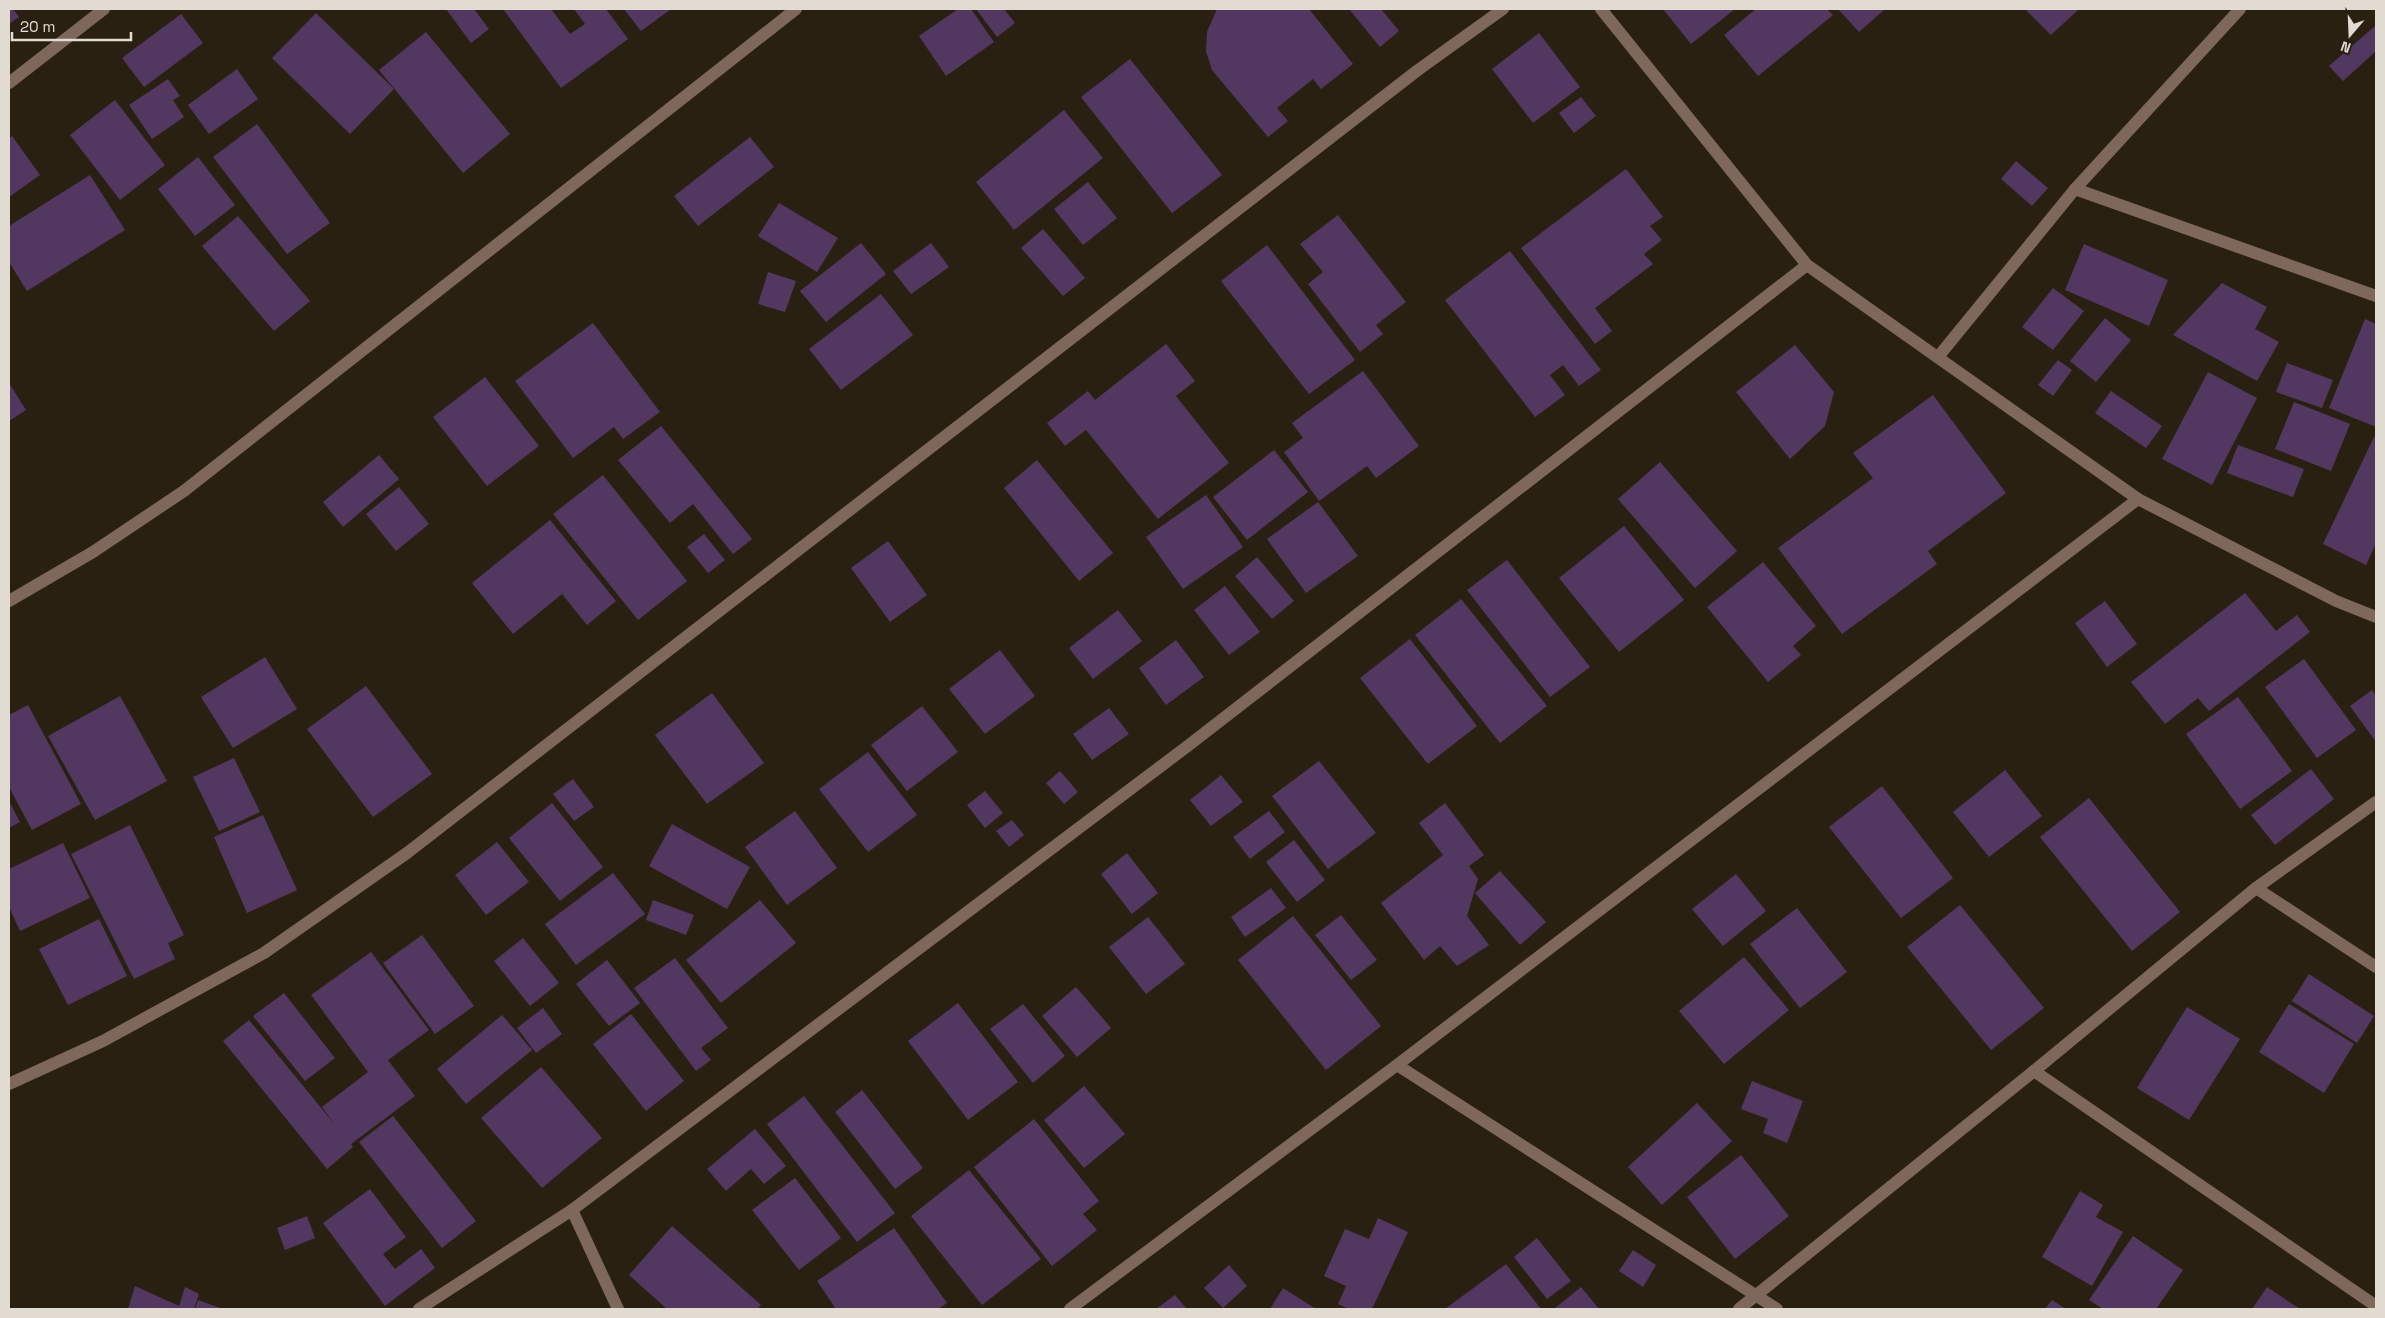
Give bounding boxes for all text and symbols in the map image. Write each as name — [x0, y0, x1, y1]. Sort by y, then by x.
scale bar — [12, 10, 131, 42]
north arrow — [2325, 10, 2375, 60]
text: 20 m — [20, 17, 55, 36]
text: N — [2338, 37, 2353, 57]

